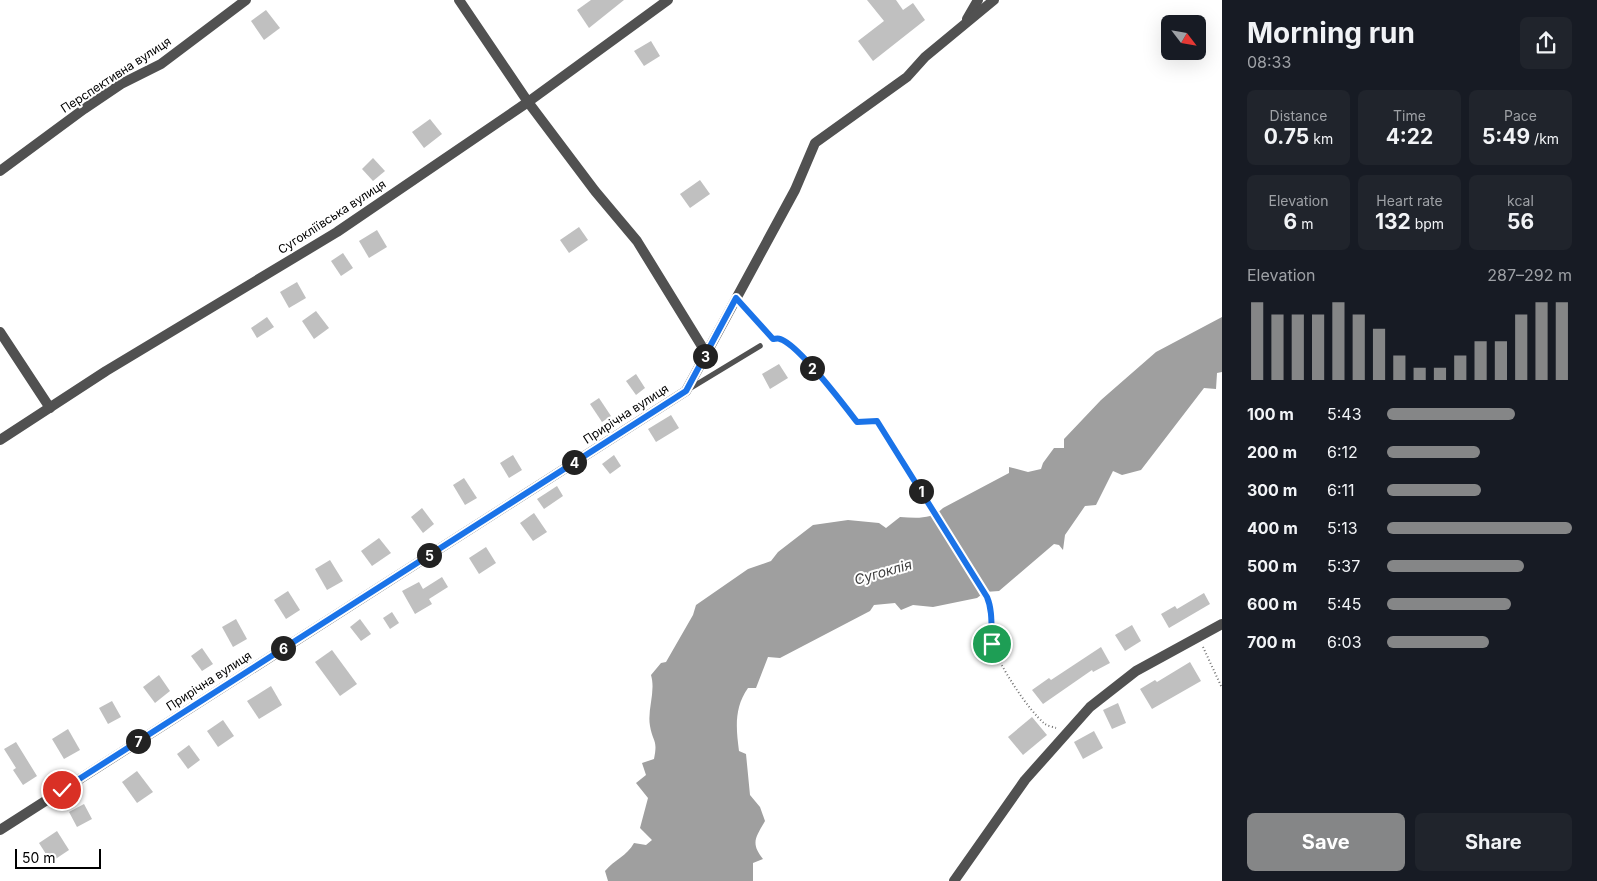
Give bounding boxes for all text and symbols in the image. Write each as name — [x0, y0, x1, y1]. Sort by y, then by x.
north arrow — [1161, 15, 1206, 60]
map controls — [1161, 15, 1206, 60]
text: Morning run — [1247, 16, 1415, 50]
button: share — [1520, 17, 1572, 69]
street label: Перспективна вулиця — [58, 33, 174, 116]
text: 08:33 — [1247, 52, 1291, 72]
text: Distance — [1270, 107, 1327, 124]
text: Time — [1393, 107, 1426, 124]
text: Pace — [1504, 107, 1537, 124]
text: 0.75 — [1264, 124, 1309, 149]
text: 4:22 — [1386, 124, 1433, 149]
text: 5:49 — [1482, 124, 1530, 149]
text: km — [1309, 130, 1333, 147]
text: /km — [1530, 130, 1559, 147]
street label: Сугокліївська вулиця — [275, 176, 388, 257]
text: Elevation — [1269, 192, 1329, 209]
text: Heart rate — [1376, 192, 1443, 209]
text: kcal — [1507, 192, 1534, 209]
text: 6 — [1284, 209, 1297, 234]
text: 132 — [1375, 209, 1411, 234]
text: 56 — [1507, 209, 1534, 234]
text: m — [1297, 215, 1313, 232]
text: bpm — [1411, 215, 1444, 232]
text: Elevation — [1247, 265, 1316, 285]
text: 287–292 m — [1487, 265, 1572, 285]
pin: 3 — [692, 344, 718, 368]
text: 3 — [701, 348, 710, 365]
pin: 2 — [800, 356, 824, 380]
text: 2 — [808, 360, 817, 377]
street label: Прирічна вулиця — [580, 380, 671, 447]
text: 100 m — [1247, 404, 1294, 424]
text: 5:43 — [1327, 404, 1362, 424]
text: 200 m — [1247, 442, 1297, 462]
text: 6:12 — [1327, 442, 1358, 462]
pin: 4 — [562, 450, 586, 474]
text: 4 — [570, 454, 579, 471]
pin: 1 — [908, 478, 934, 504]
text: 300 m — [1247, 480, 1297, 500]
text: 6:11 — [1327, 480, 1355, 500]
text: 1 — [918, 483, 925, 500]
text: 400 m — [1247, 518, 1298, 538]
text: 5:13 — [1327, 518, 1358, 538]
pin: 5 — [416, 542, 442, 568]
text: 5 — [425, 547, 434, 564]
water label: Сугоклія — [852, 555, 914, 588]
text: 500 m — [1247, 556, 1297, 576]
text: 5:37 — [1327, 556, 1360, 576]
text: 600 m — [1247, 594, 1297, 614]
text: 5:45 — [1327, 594, 1361, 614]
pin — [971, 623, 1013, 665]
icon: arrive — [978, 630, 1006, 658]
text: 700 m — [1247, 632, 1296, 652]
text: 6:03 — [1327, 632, 1362, 652]
pin: 6 — [270, 636, 296, 660]
text: 6 — [279, 640, 288, 657]
street label: Прирічна вулиця — [163, 647, 254, 714]
pin: 7 — [126, 728, 150, 754]
text: 7 — [134, 733, 143, 750]
pin — [41, 769, 83, 811]
icon: check — [48, 776, 76, 804]
button: Save — [1247, 813, 1405, 871]
button: Share — [1415, 813, 1572, 871]
scale bar — [15, 846, 101, 869]
text: 50 m — [22, 849, 56, 866]

